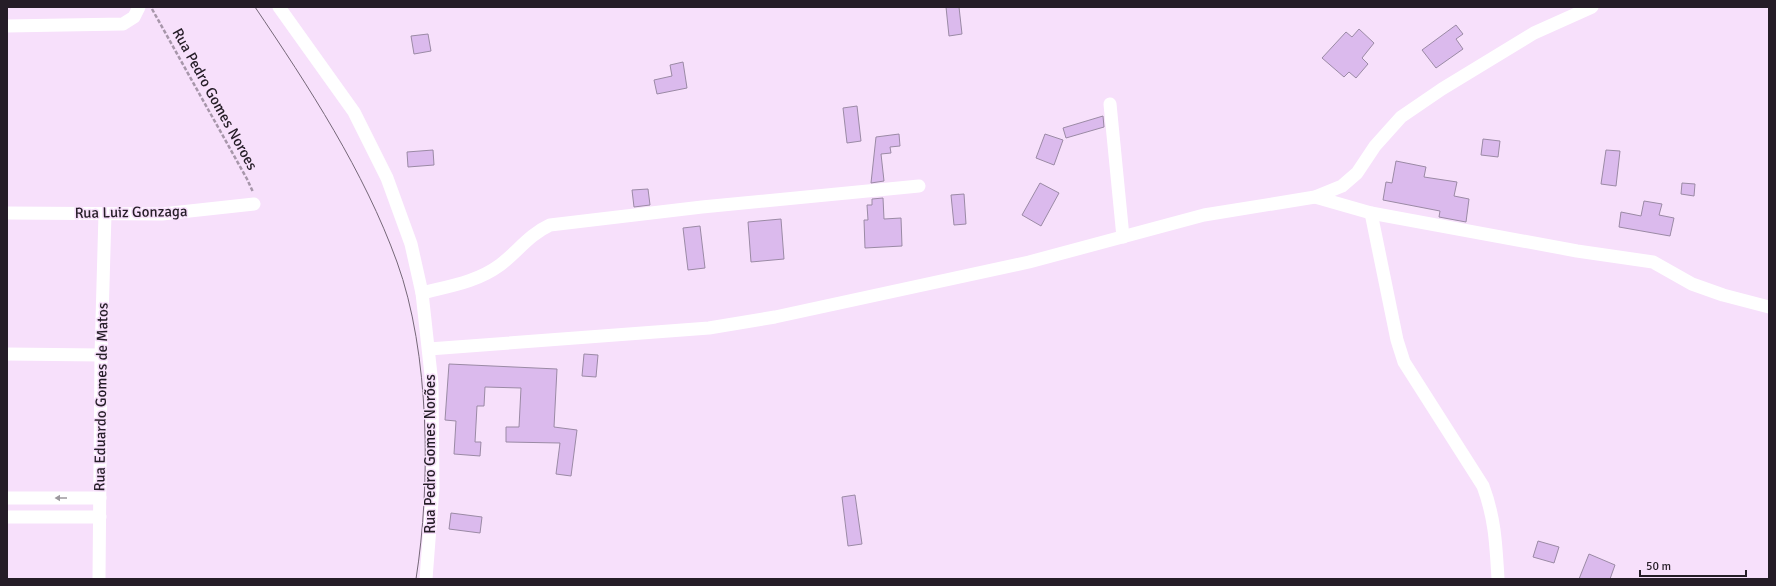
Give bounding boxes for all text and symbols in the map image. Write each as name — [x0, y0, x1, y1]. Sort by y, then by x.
street label: Rua Pedro Gomes Noroes — [168, 25, 262, 174]
street label: Rua Luiz Gonzaga — [74, 202, 188, 222]
street label: Rua Eduardo Gomes de Matos — [90, 302, 112, 492]
street label: Rua Pedro Gomes Norões — [421, 374, 439, 534]
one-way arrow — [54, 495, 67, 501]
scale bar — [1640, 552, 1746, 578]
text: 50 m — [1646, 559, 1671, 574]

